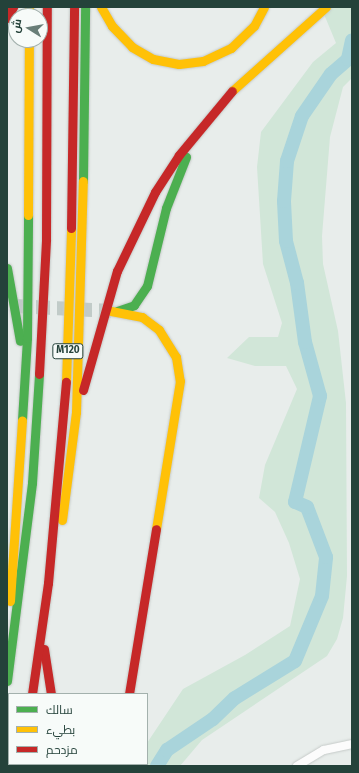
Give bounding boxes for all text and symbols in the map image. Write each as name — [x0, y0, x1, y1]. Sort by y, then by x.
north arrow — [8, 8, 48, 48]
text: ش — [9, 18, 24, 34]
road number: M120 — [52, 343, 84, 359]
legend — [8, 693, 148, 765]
text: سالك — [46, 703, 73, 717]
text: بطيء — [46, 723, 75, 737]
text: مزدحم — [46, 743, 78, 757]

